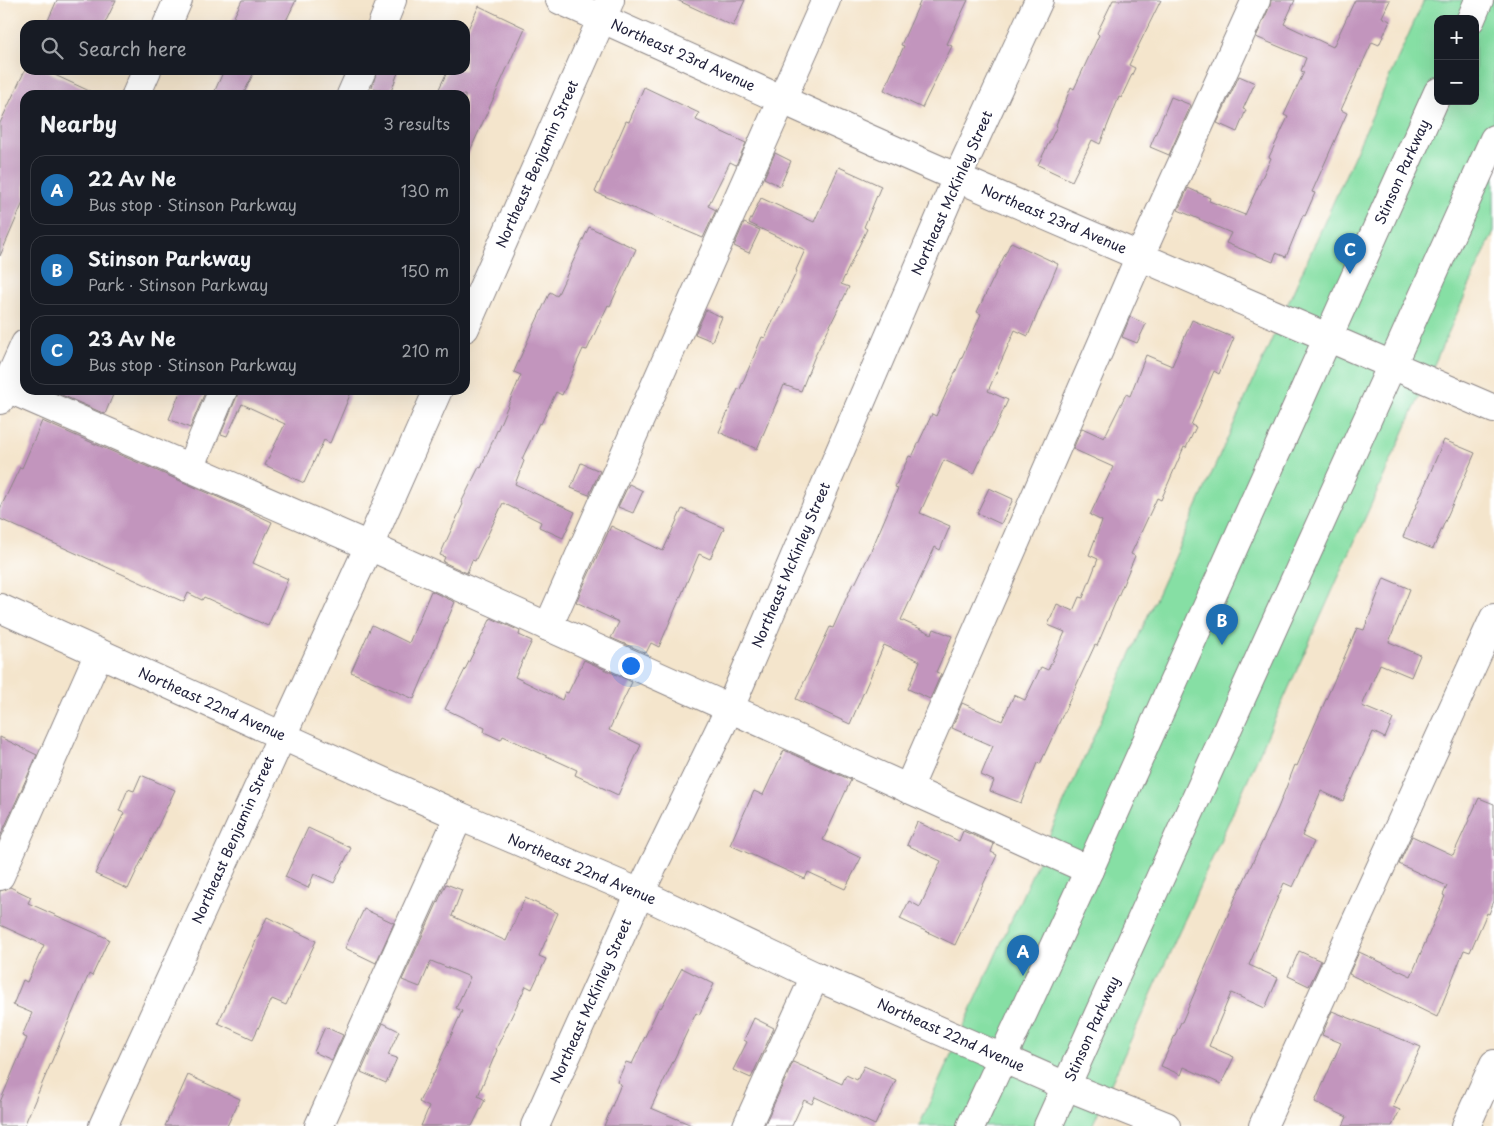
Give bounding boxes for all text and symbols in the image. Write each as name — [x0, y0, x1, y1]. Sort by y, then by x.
street label: Northeast 23rd Avenue — [608, 13, 759, 96]
map controls — [1434, 15, 1479, 105]
button: + — [1434, 15, 1479, 60]
search box — [20, 20, 470, 75]
icon: search — [38, 34, 66, 62]
text: Search here — [78, 34, 187, 62]
button: − — [1434, 60, 1479, 105]
street label: Northeast Benjamin Street — [490, 77, 583, 251]
text: Nearby — [40, 107, 117, 139]
street label: Northeast McKinley Street — [906, 107, 998, 279]
text: 3 results — [383, 111, 450, 135]
street label: Stinson Parkway — [1369, 116, 1434, 228]
text: 22 Av Ne — [88, 164, 176, 192]
text: A — [51, 178, 63, 202]
text: 130 m — [401, 178, 449, 202]
street label: Northeast 23rd Avenue — [978, 178, 1130, 259]
text: Bus stop · Stinson Parkway — [88, 192, 297, 216]
pin: C — [1334, 233, 1366, 274]
text: Stinson Parkway — [88, 244, 251, 272]
text: B — [52, 258, 62, 282]
text: 150 m — [401, 258, 449, 282]
text: Park · Stinson Parkway — [88, 272, 268, 296]
text: 23 Av Ne — [88, 324, 176, 352]
text: C — [51, 338, 63, 362]
text: 210 m — [401, 338, 449, 362]
text: Bus stop · Stinson Parkway — [88, 352, 297, 376]
street label: Northeast McKinley Street — [746, 478, 835, 651]
pin: B — [1206, 604, 1238, 645]
your location — [618, 653, 644, 679]
street label: Northeast 22nd Avenue — [135, 662, 290, 746]
street label: Northeast Benjamin Street — [186, 753, 279, 927]
street label: Northeast 22nd Avenue — [505, 828, 660, 909]
street label: Northeast McKinley Street — [545, 915, 637, 1087]
pin: A — [1007, 935, 1039, 976]
street label: Stinson Parkway — [1059, 973, 1124, 1085]
street label: Northeast 22nd Avenue — [874, 993, 1029, 1077]

